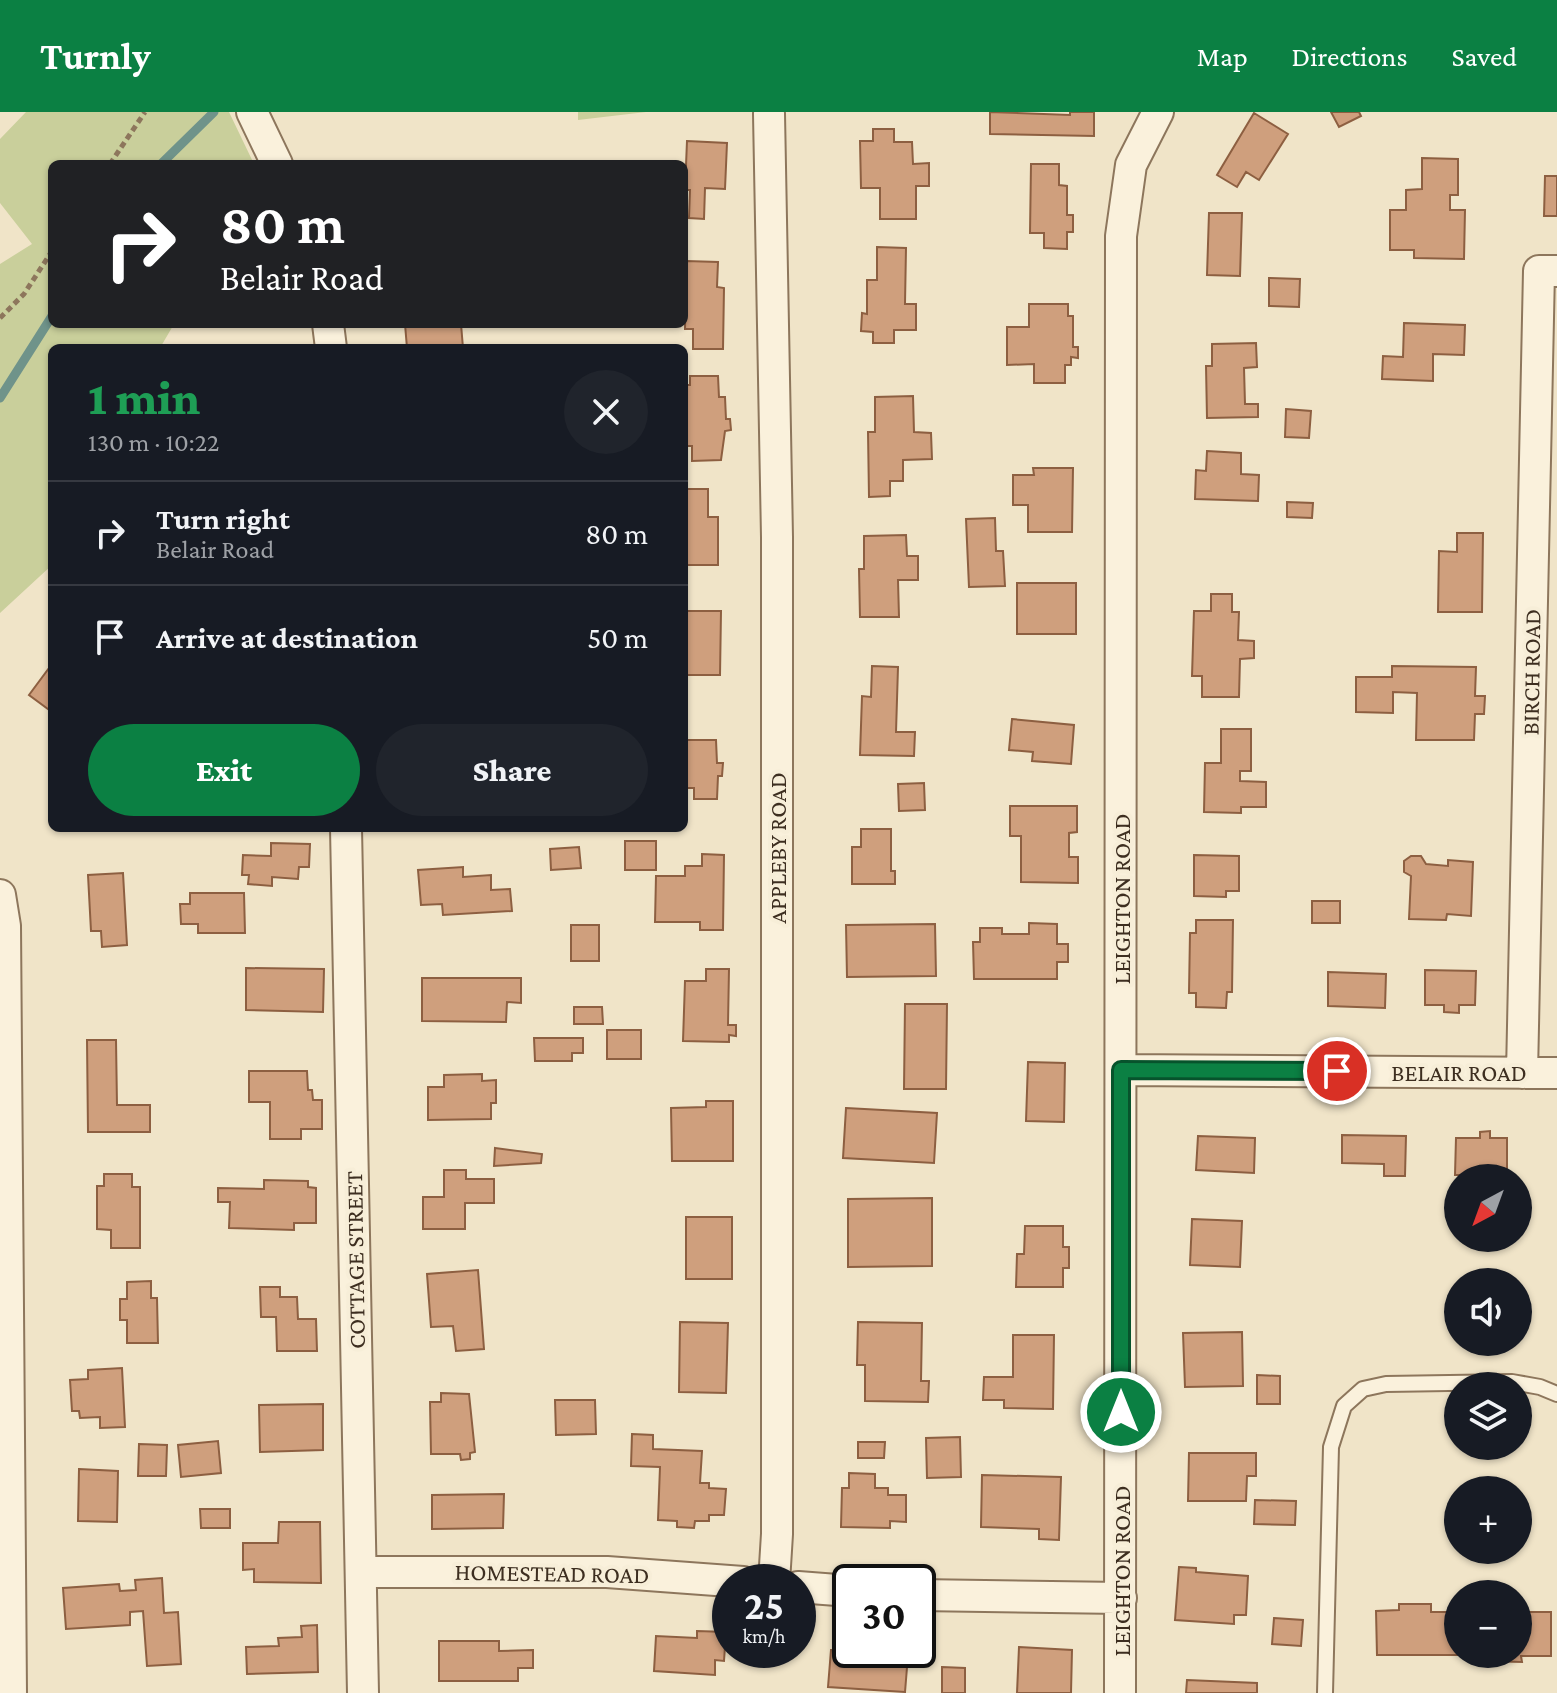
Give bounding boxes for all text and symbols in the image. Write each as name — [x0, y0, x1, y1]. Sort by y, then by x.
text: Turnly — [40, 35, 151, 77]
text: Map — [1197, 41, 1248, 72]
text: Directions — [1292, 41, 1407, 72]
text: Saved — [1451, 41, 1517, 72]
icon: right — [88, 192, 192, 296]
text: 80 m — [220, 193, 345, 255]
text: Belair Road — [220, 258, 384, 298]
button: close — [564, 370, 648, 454]
text: 1 min — [88, 371, 200, 424]
text: 130 m · 10:22 — [88, 428, 219, 457]
text: Turn right — [156, 502, 290, 535]
icon: right — [88, 511, 132, 555]
text: 80 m — [585, 517, 648, 550]
text: Belair Road — [156, 535, 274, 564]
street label: BIRCH ROAD — [1516, 609, 1546, 735]
icon: arrive — [88, 615, 132, 659]
text: Arrive at destination — [156, 621, 418, 654]
text: 50 m — [587, 621, 648, 654]
button: Exit — [88, 724, 360, 816]
button: Share — [376, 724, 648, 816]
street label: APPLEBY ROAD — [764, 772, 791, 924]
street label: LEIGHTON ROAD — [1108, 813, 1135, 985]
pin — [1303, 1037, 1371, 1105]
icon: arrive — [1315, 1049, 1359, 1093]
street label: BELAIR ROAD — [1391, 1059, 1527, 1086]
north arrow — [1444, 1164, 1532, 1252]
map controls — [1444, 1164, 1532, 1668]
street label: COTTAGE STREET — [340, 1171, 370, 1349]
button: sound — [1444, 1268, 1532, 1356]
position arrow — [1079, 1370, 1163, 1454]
button: layers — [1444, 1372, 1532, 1460]
button: + — [1444, 1476, 1532, 1564]
street label: LEIGHTON ROAD — [1108, 1485, 1135, 1657]
street label: HOMESTEAD ROAD — [454, 1558, 650, 1588]
speed limit sign: 30 — [832, 1564, 936, 1668]
button: − — [1444, 1580, 1532, 1668]
text: 25 — [744, 1583, 784, 1628]
text: km/h — [742, 1625, 786, 1647]

